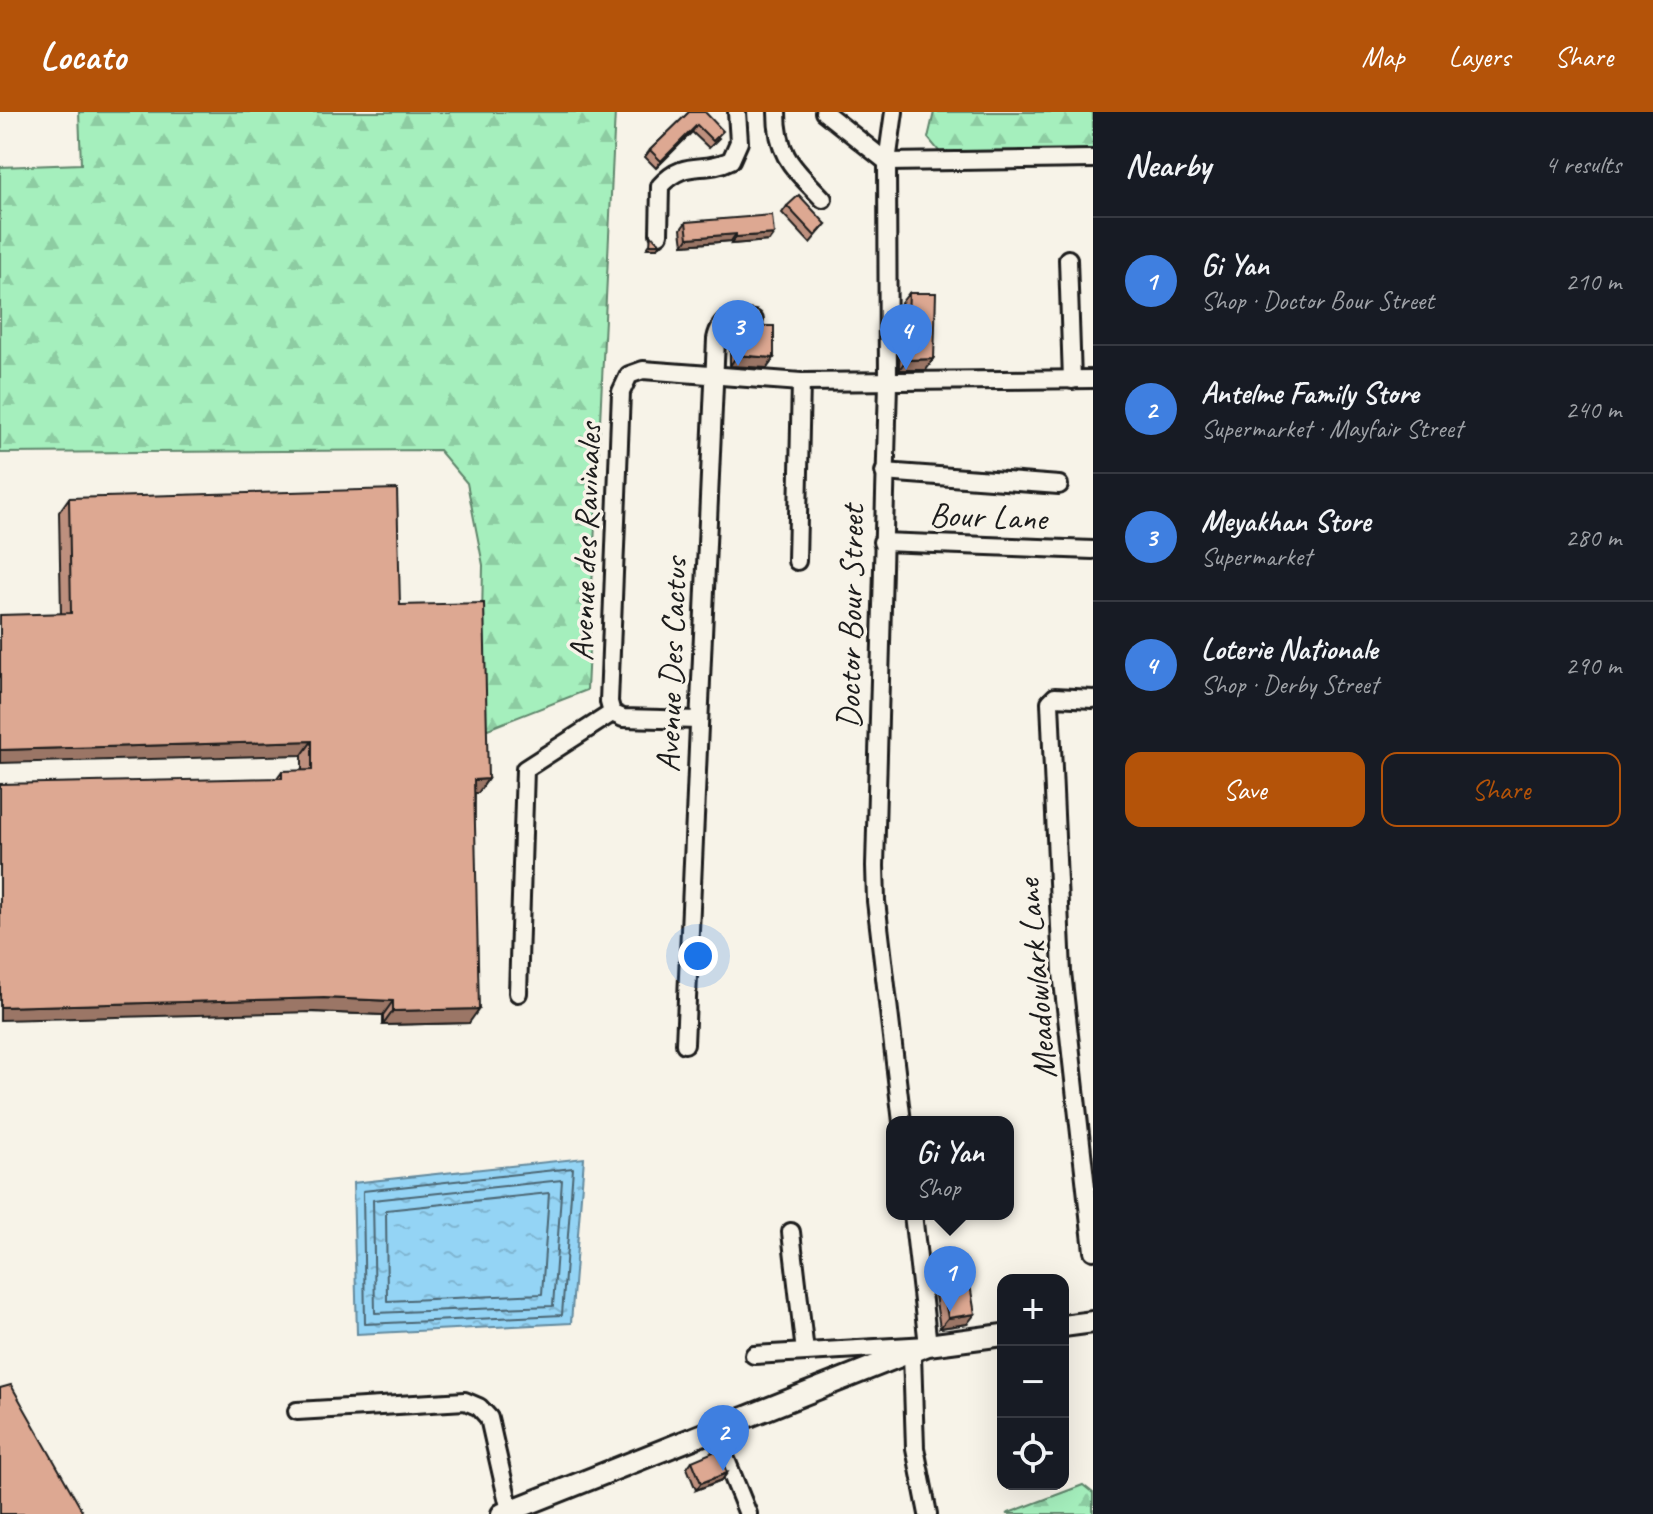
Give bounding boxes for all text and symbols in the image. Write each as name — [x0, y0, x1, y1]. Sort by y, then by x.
text: Locato — [40, 33, 126, 80]
text: Map — [1362, 39, 1405, 74]
text: Layers — [1449, 39, 1510, 74]
text: Share — [1554, 39, 1613, 74]
text: Nearby — [1125, 143, 1211, 186]
text: 4 results — [1545, 148, 1621, 181]
text: Gi Yan — [1201, 246, 1269, 284]
text: 1 — [1145, 265, 1157, 298]
text: 210 m — [1565, 265, 1621, 298]
text: Shop · Doctor Bour Street — [1201, 284, 1434, 317]
pin: 3 — [712, 300, 764, 366]
pin: 4 — [880, 304, 932, 370]
text: Antelme Family Store — [1201, 374, 1419, 412]
text: 2 — [1145, 393, 1157, 426]
text: 240 m — [1565, 393, 1621, 426]
text: Supermarket · Mayfair Street — [1201, 412, 1463, 445]
street label: Avenue des Ravinales — [559, 420, 611, 662]
street label: Bour Lane — [929, 492, 1050, 540]
street label: Doctor Bour Street — [827, 501, 874, 729]
text: Meyakhan Store — [1201, 502, 1371, 540]
text: 3 — [1145, 521, 1157, 554]
text: 280 m — [1565, 521, 1621, 554]
text: Supermarket — [1201, 540, 1312, 573]
street label: Avenue Des Cactus — [646, 554, 696, 773]
text: Loterie Nationale — [1201, 630, 1378, 668]
text: 4 — [1145, 649, 1157, 682]
text: 290 m — [1565, 649, 1621, 682]
text: Shop · Derby Street — [1201, 668, 1378, 701]
button: Save — [1125, 752, 1365, 827]
button: Share — [1381, 752, 1621, 827]
street label: Meadowlark Lane — [1006, 876, 1066, 1081]
your location — [678, 936, 718, 976]
popup — [886, 1116, 1014, 1220]
text: Gi Yan — [916, 1133, 984, 1171]
text: Shop — [916, 1171, 960, 1204]
pin: 1 — [924, 1246, 976, 1312]
map controls — [997, 1274, 1069, 1490]
button: + — [997, 1274, 1069, 1346]
button: − — [997, 1346, 1069, 1418]
pin: 2 — [697, 1405, 749, 1471]
button: locate — [997, 1418, 1069, 1490]

